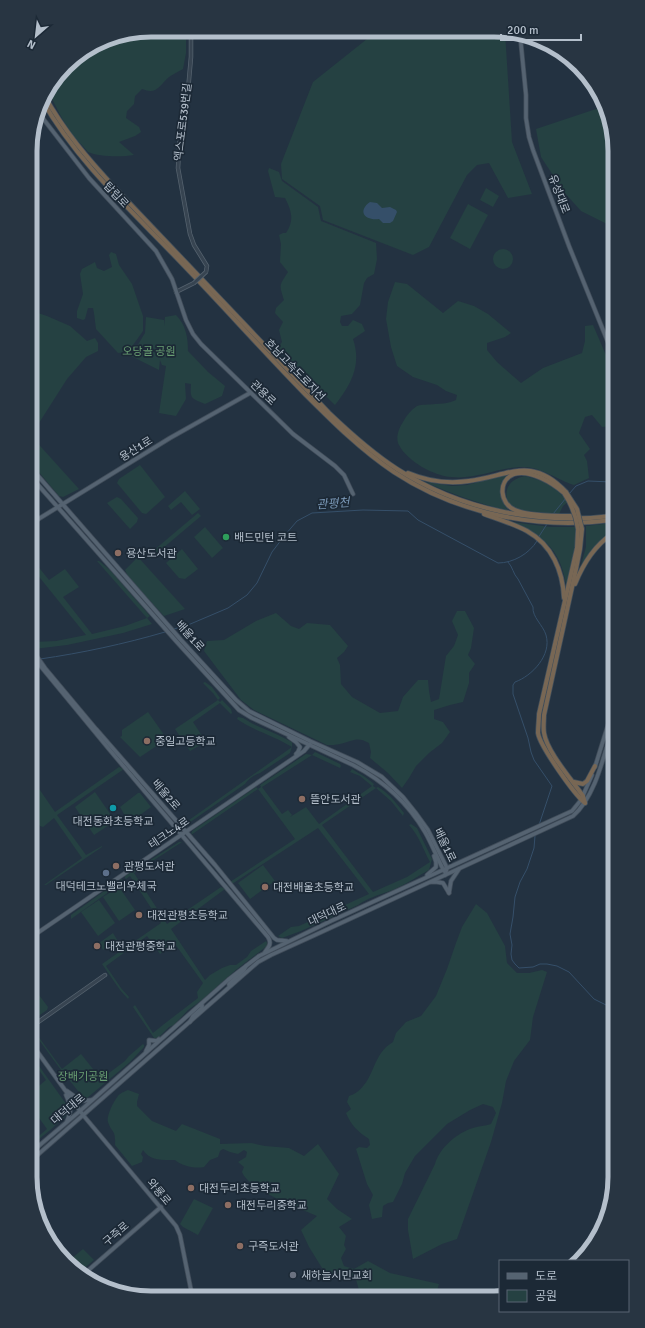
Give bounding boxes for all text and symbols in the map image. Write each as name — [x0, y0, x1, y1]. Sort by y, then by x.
north arrow — [16, 16, 56, 56]
scale bar — [501, 16, 581, 42]
text: 200 m — [507, 23, 539, 38]
text: N — [25, 37, 38, 52]
street label: 엑스포로539번길 — [172, 82, 194, 162]
street label: 유성대로 — [546, 173, 572, 215]
street label: 탑립로 — [101, 179, 131, 211]
street label: 호남고속도로지선 — [262, 336, 328, 404]
park label: 오당골 공원 — [122, 345, 176, 358]
street label: 관용로 — [248, 378, 278, 408]
street label: 용산1로 — [117, 434, 155, 464]
water label: 관평천 — [316, 495, 352, 513]
place label: 배드민턴 코트 — [234, 531, 297, 544]
marker: 배드민턴 코트 — [221, 532, 231, 542]
place label: 용산도서관 — [126, 547, 177, 560]
marker: 용산도서관 — [113, 548, 123, 558]
street label: 배울1로 — [173, 618, 207, 654]
place label: 중일고등학교 — [155, 735, 216, 748]
marker: 중일고등학교 — [142, 736, 152, 746]
street label: 배울2로 — [149, 777, 183, 813]
place label: 뜰안도서관 — [310, 793, 361, 806]
marker: 뜰안도서관 — [297, 794, 307, 804]
marker: 대전동화초등학교 — [108, 803, 118, 813]
place label: 대전동화초등학교 — [73, 815, 153, 828]
street label: 테크노4로 — [146, 815, 192, 851]
street label: 배울1로 — [431, 826, 459, 864]
place label: 관평도서관 — [124, 860, 175, 873]
marker: 관평도서관 — [111, 861, 121, 871]
marker: 대덕테크노밸리우체국 — [101, 868, 111, 878]
place label: 대덕테크노밸리우체국 — [55, 880, 157, 893]
place label: 대전배울초등학교 — [273, 881, 354, 894]
marker: 대전배울초등학교 — [260, 882, 270, 892]
street label: 대덕대로 — [306, 900, 348, 928]
place label: 대전관평초등학교 — [147, 909, 228, 922]
marker: 대전관평초등학교 — [134, 910, 144, 920]
place label: 대전관평중학교 — [105, 940, 176, 953]
marker: 대전관평중학교 — [92, 941, 102, 951]
park label: 장배기공원 — [58, 1070, 108, 1083]
street label: 대덕대로 — [48, 1091, 88, 1127]
street label: 와룡로 — [144, 1176, 174, 1208]
place label: 대전두리초등학교 — [199, 1182, 280, 1195]
marker: 대전두리초등학교 — [186, 1183, 196, 1193]
place label: 대전두리중학교 — [236, 1199, 307, 1212]
marker: 대전두리중학교 — [223, 1200, 233, 1210]
street label: 구즉로 — [100, 1219, 132, 1249]
place label: 구즉도서관 — [248, 1240, 299, 1253]
marker: 구즉도서관 — [235, 1241, 245, 1251]
legend — [499, 1260, 629, 1312]
place label: 새하늘시민교회 — [301, 1269, 372, 1282]
text: 도로 — [535, 1269, 557, 1284]
marker: 새하늘시민교회 — [288, 1270, 298, 1280]
text: 공원 — [535, 1289, 557, 1304]

